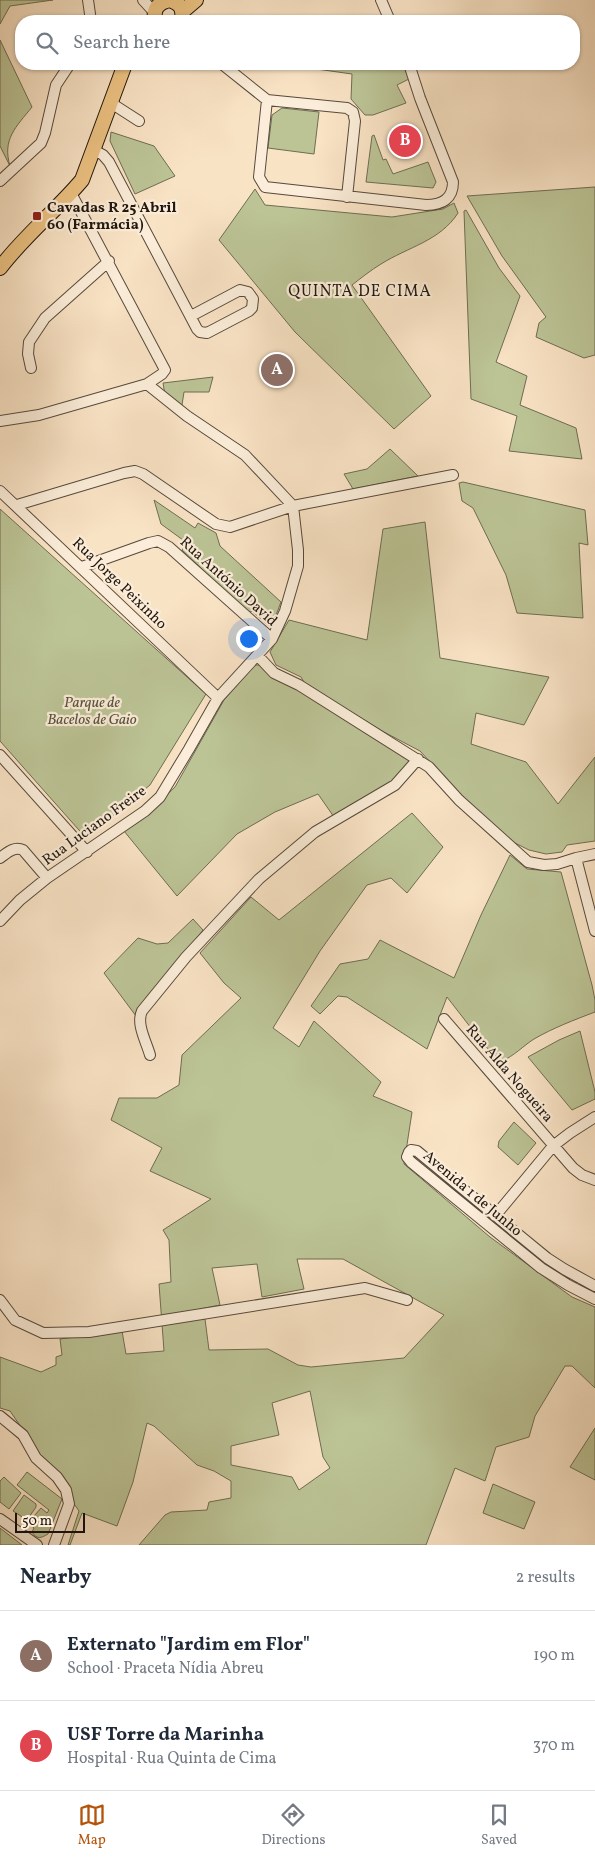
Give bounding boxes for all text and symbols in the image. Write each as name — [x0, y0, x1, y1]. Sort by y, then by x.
search box — [15, 15, 580, 70]
icon: search — [33, 29, 61, 57]
text: Search here — [73, 30, 170, 56]
pin: B — [389, 122, 421, 160]
place label: Cavadas R 25 Abril 60 (Farmácia) — [47, 198, 177, 236]
marker: Cavadas R 25 Abril 60 (Farmácia) — [31, 210, 43, 222]
district label: QUINTA DE CIMA — [288, 281, 432, 303]
pin: A — [261, 351, 293, 389]
street label: Rua António David — [174, 532, 282, 632]
street label: Rua Jorge Peixinho — [67, 533, 171, 635]
your location — [236, 626, 262, 652]
park label: Parque de Bacelos de Gaio — [47, 693, 137, 731]
street label: Rua Luciano Freire — [39, 781, 151, 871]
street label: Rua Alda Nogueira — [460, 1020, 557, 1128]
street label: Avenida 1 de Junho — [418, 1146, 526, 1242]
scale bar — [15, 1510, 85, 1533]
text: 50 m — [22, 1512, 52, 1531]
text: Nearby — [20, 1563, 91, 1592]
text: 2 results — [516, 1567, 575, 1589]
text: Externato "Jardim em Flor" — [67, 1632, 310, 1658]
text: A — [30, 1645, 42, 1667]
text: 190 m — [533, 1645, 575, 1667]
text: School · Praceta Nídia Abreu — [67, 1658, 264, 1680]
text: USF Torre da Marinha — [67, 1722, 264, 1748]
text: B — [31, 1735, 41, 1757]
text: 370 m — [533, 1735, 575, 1757]
text: Hospital · Rua Quinta de Cima — [67, 1748, 277, 1770]
tab: Map — [78, 1801, 106, 1850]
tab: Directions — [261, 1801, 326, 1850]
tab: Saved — [481, 1801, 517, 1850]

